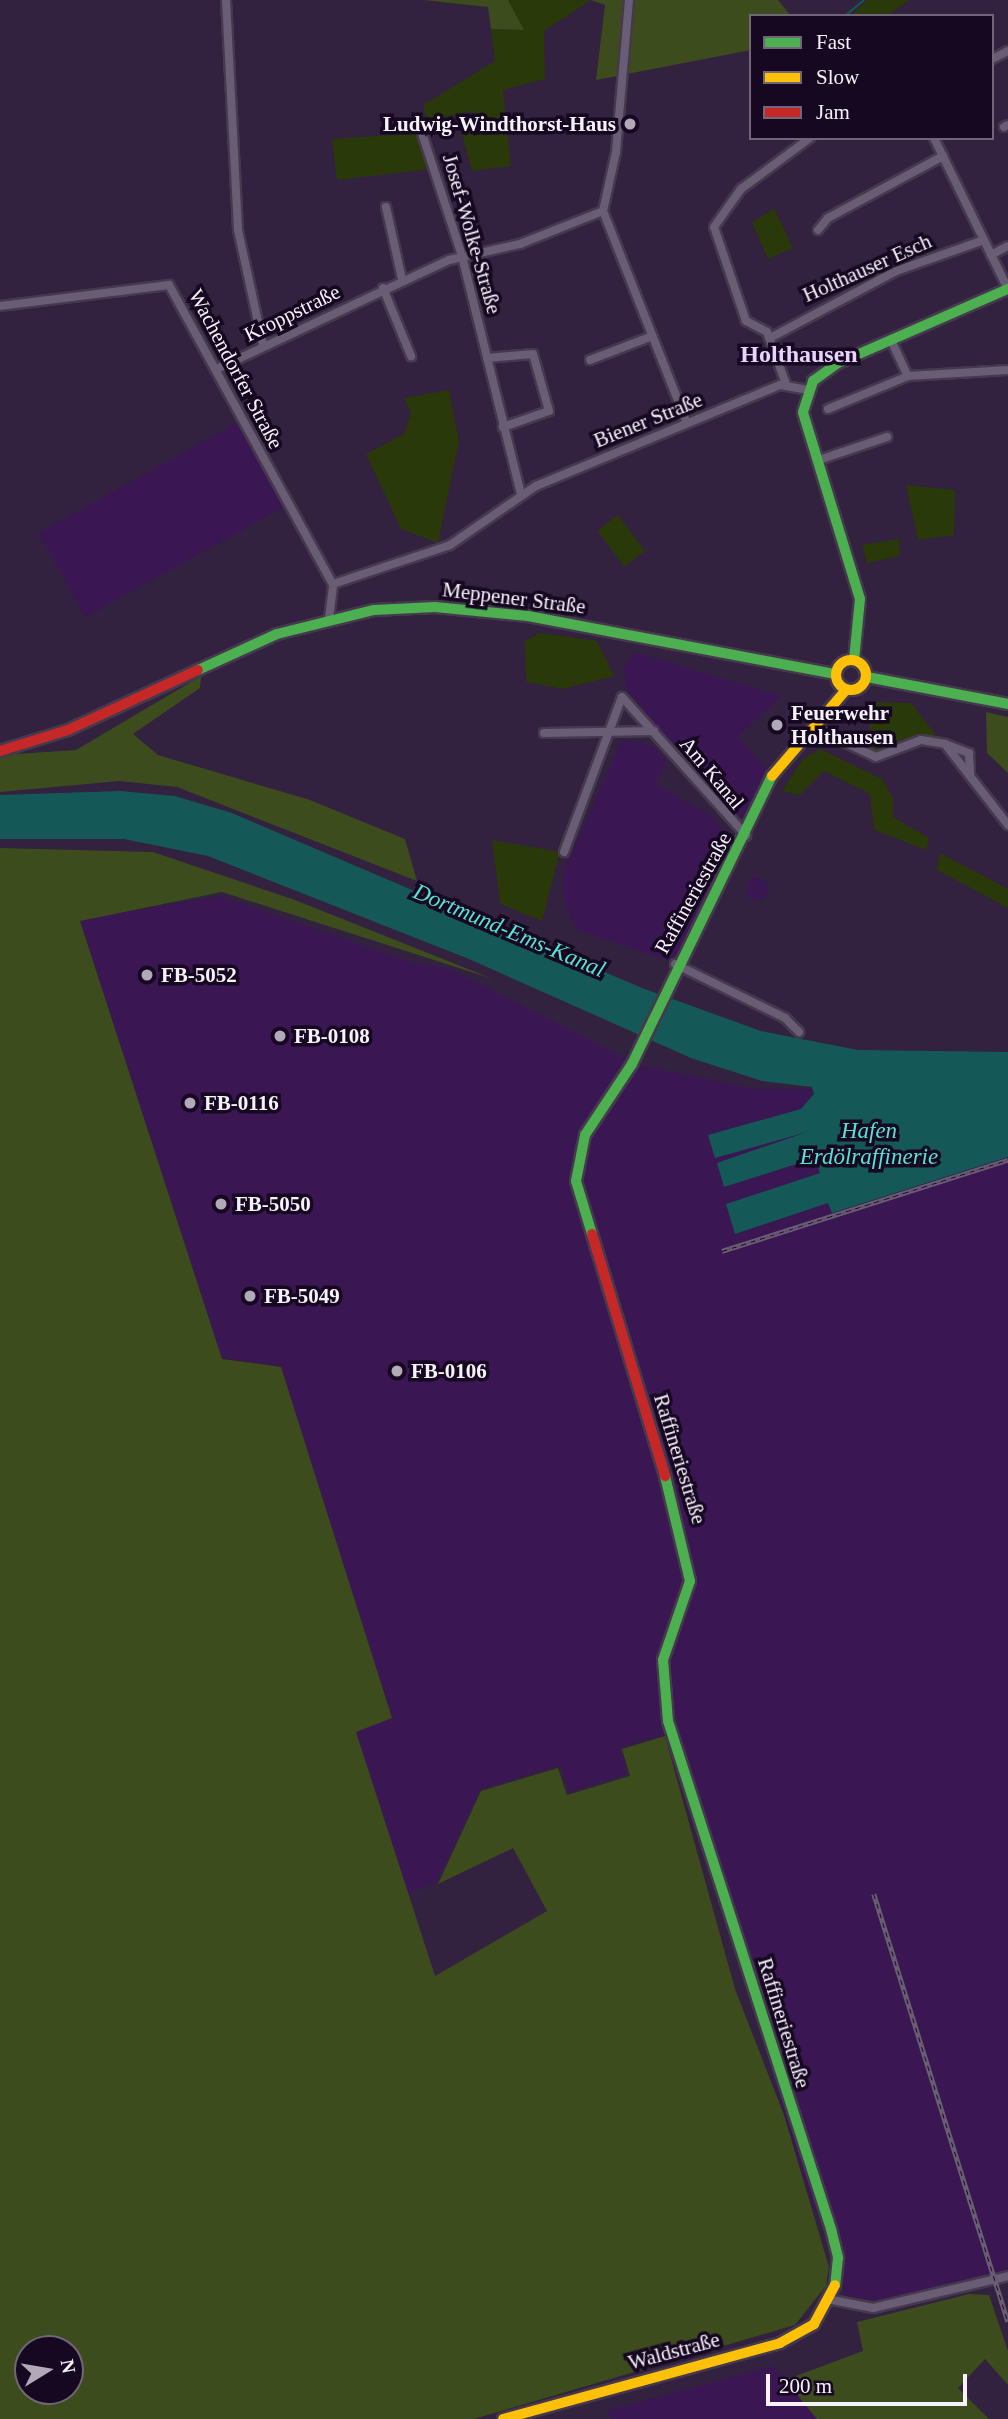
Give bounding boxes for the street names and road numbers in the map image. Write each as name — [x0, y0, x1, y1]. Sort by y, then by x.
street label: Josef-Wolke-Straße — [437, 151, 507, 317]
street label: Holthauser Esch — [799, 228, 935, 308]
street label: Kroppstraße — [240, 279, 344, 347]
street label: Wachendorfer Straße — [183, 285, 289, 453]
street label: Biener Straße — [590, 387, 706, 453]
street label: Meppener Straße — [441, 577, 587, 619]
street label: Am Kanal — [674, 732, 750, 814]
street label: Raffineriestraße — [649, 828, 737, 958]
street label: Raffineriestraße — [648, 1391, 712, 1527]
street label: Raffineriestraße — [752, 1955, 816, 2091]
street label: Waldstraße — [625, 2327, 723, 2375]

